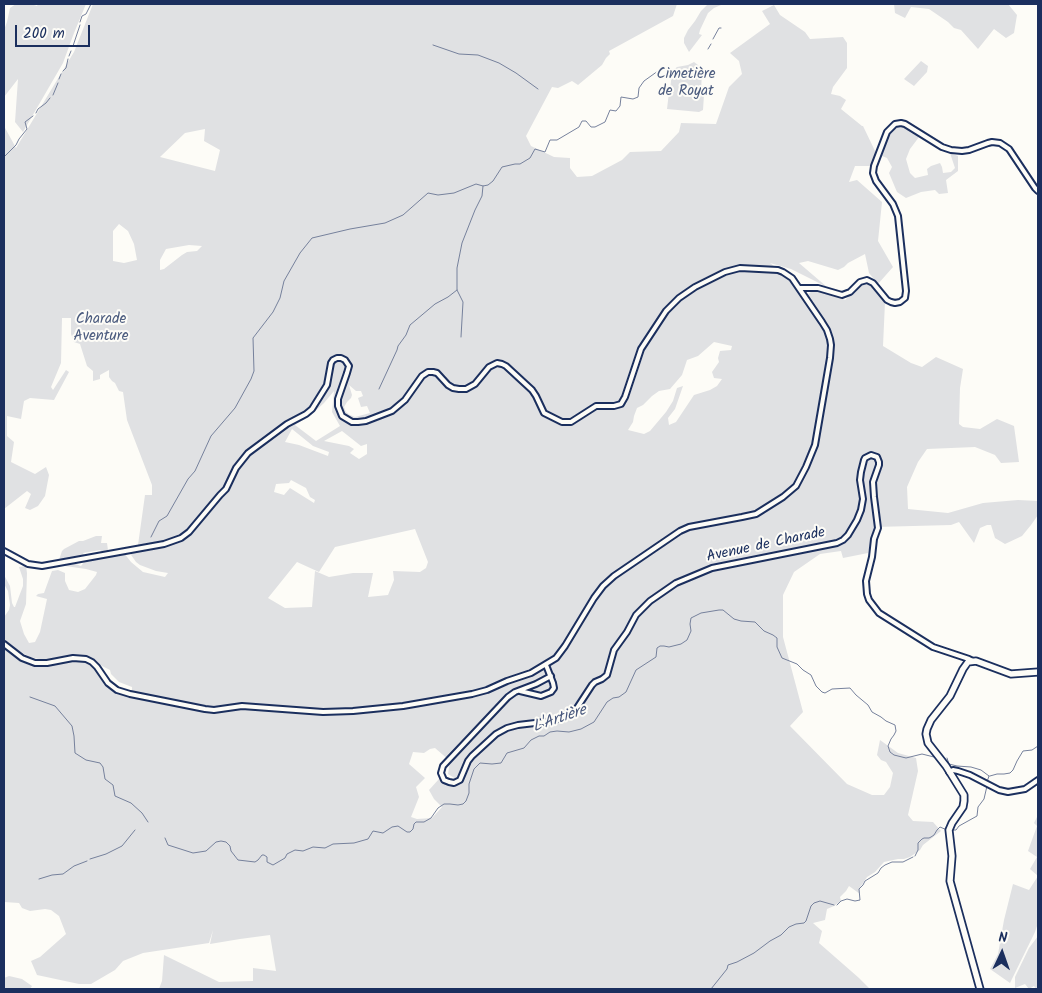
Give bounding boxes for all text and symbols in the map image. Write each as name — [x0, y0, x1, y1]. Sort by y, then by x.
scale bar — [18, 15, 92, 47]
text: 200 m — [23, 22, 65, 46]
park label: Cimetière de Royat — [657, 66, 715, 101]
park label: Charade Aventure — [74, 311, 128, 346]
street label: Avenue de Charade — [705, 525, 827, 567]
water label: L'Artière — [531, 702, 589, 738]
text: N — [998, 927, 1008, 949]
north arrow — [977, 928, 1027, 978]

